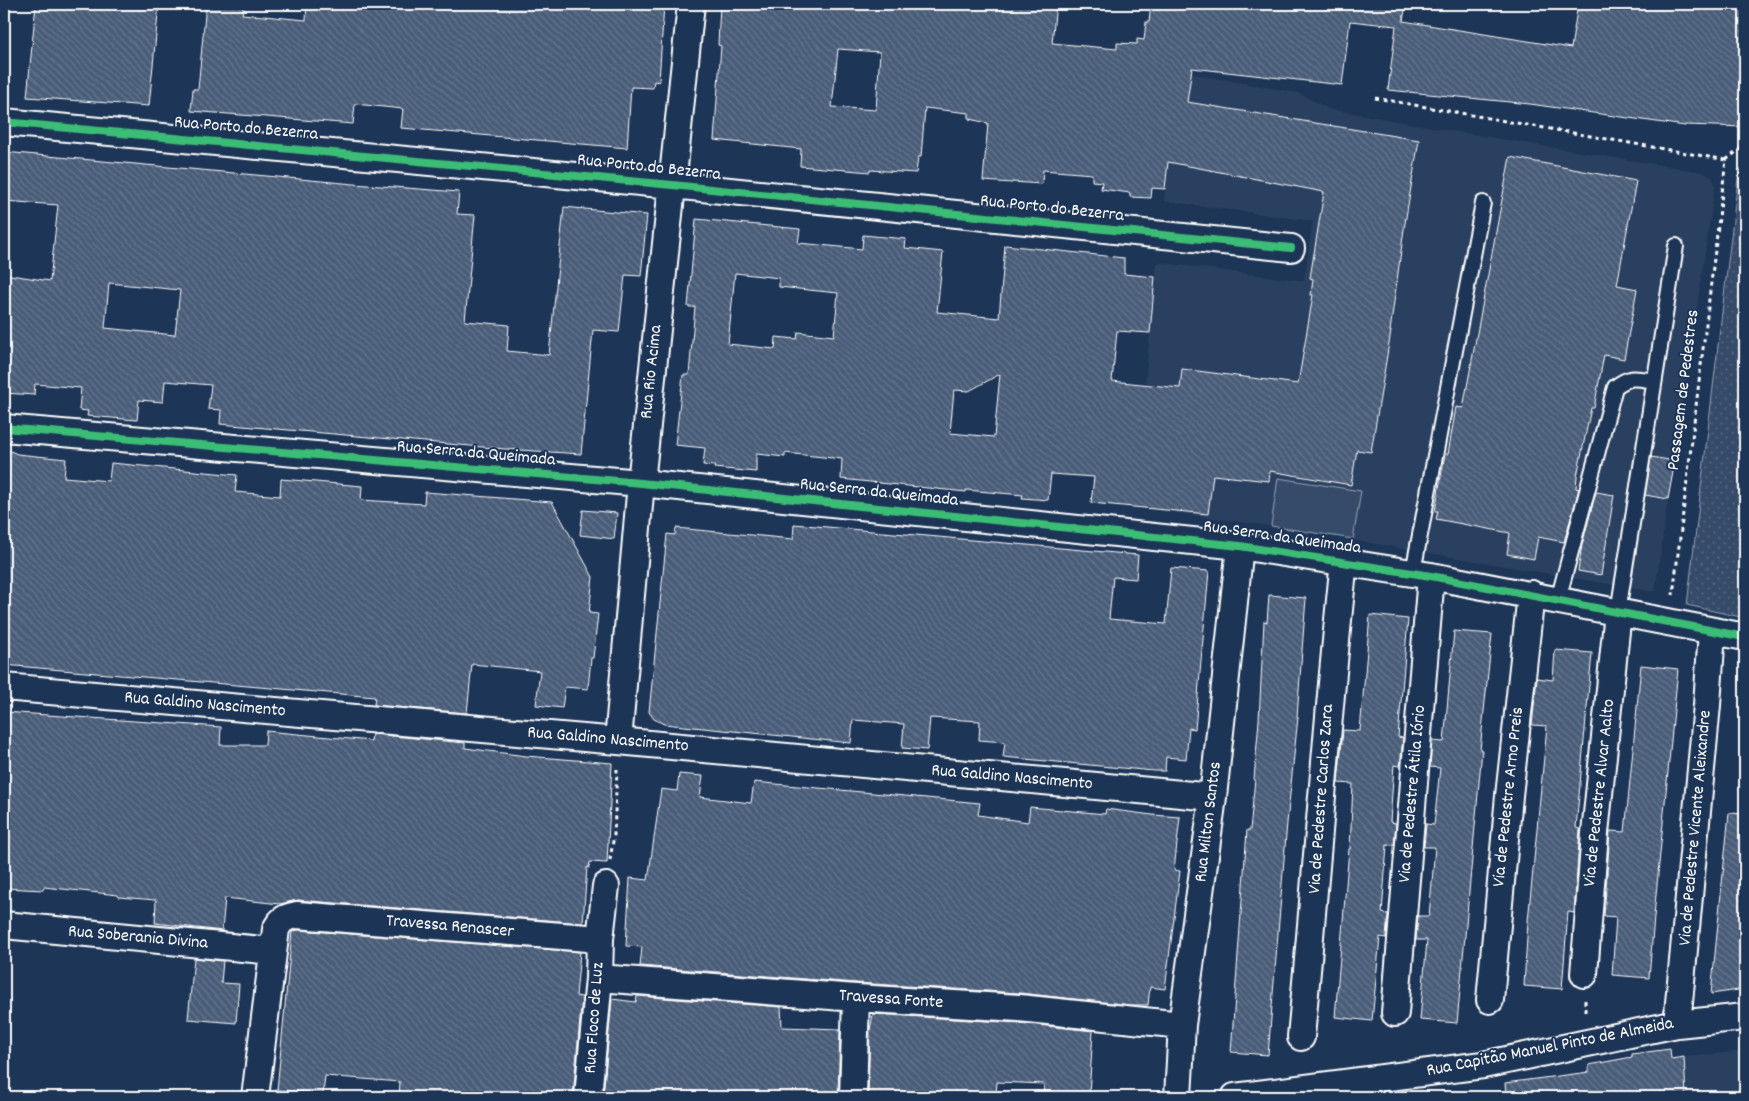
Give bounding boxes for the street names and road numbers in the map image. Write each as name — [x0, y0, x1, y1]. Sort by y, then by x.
street label: Rua Porto do Bezerra — [173, 110, 320, 148]
street label: Rua Porto do Bezerra — [576, 148, 723, 188]
street label: Rua Porto do Bezerra — [979, 189, 1126, 229]
street label: Passagem de Pedestres — [1662, 308, 1706, 472]
street label: Rua Rio Acima — [635, 323, 669, 420]
street label: Rua Serra da Queimada — [396, 435, 557, 473]
street label: Rua Serra da Queimada — [799, 472, 960, 514]
street label: Rua Serra da Queimada — [1202, 515, 1363, 562]
street label: Rua Galdino Nascimento — [123, 685, 287, 725]
street label: Via de Pedestre Alvar Aalto — [1578, 698, 1622, 888]
street label: Via de Pedestre Carlos Zara — [1303, 703, 1341, 895]
street label: Via de Pedestre Átila Iório — [1393, 704, 1433, 884]
street label: Via de Pedestre Arno Preis — [1487, 706, 1531, 888]
street label: Via de Pedestre Vicente Aleixandre — [1673, 709, 1719, 947]
street label: Rua Galdino Nascimento — [526, 720, 690, 760]
street label: Rua Galdino Nascimento — [930, 758, 1094, 798]
street label: Rua Milton Santos — [1189, 760, 1229, 884]
street label: Travessa Renascer — [385, 909, 515, 945]
street label: Rua Soberania Divina — [67, 919, 209, 957]
street label: Rua Floco de Luz — [579, 961, 611, 1074]
street label: Travessa Fonte — [838, 984, 944, 1016]
street label: Rua Capitão Manuel Pinto de Almeida — [1425, 1012, 1676, 1084]

